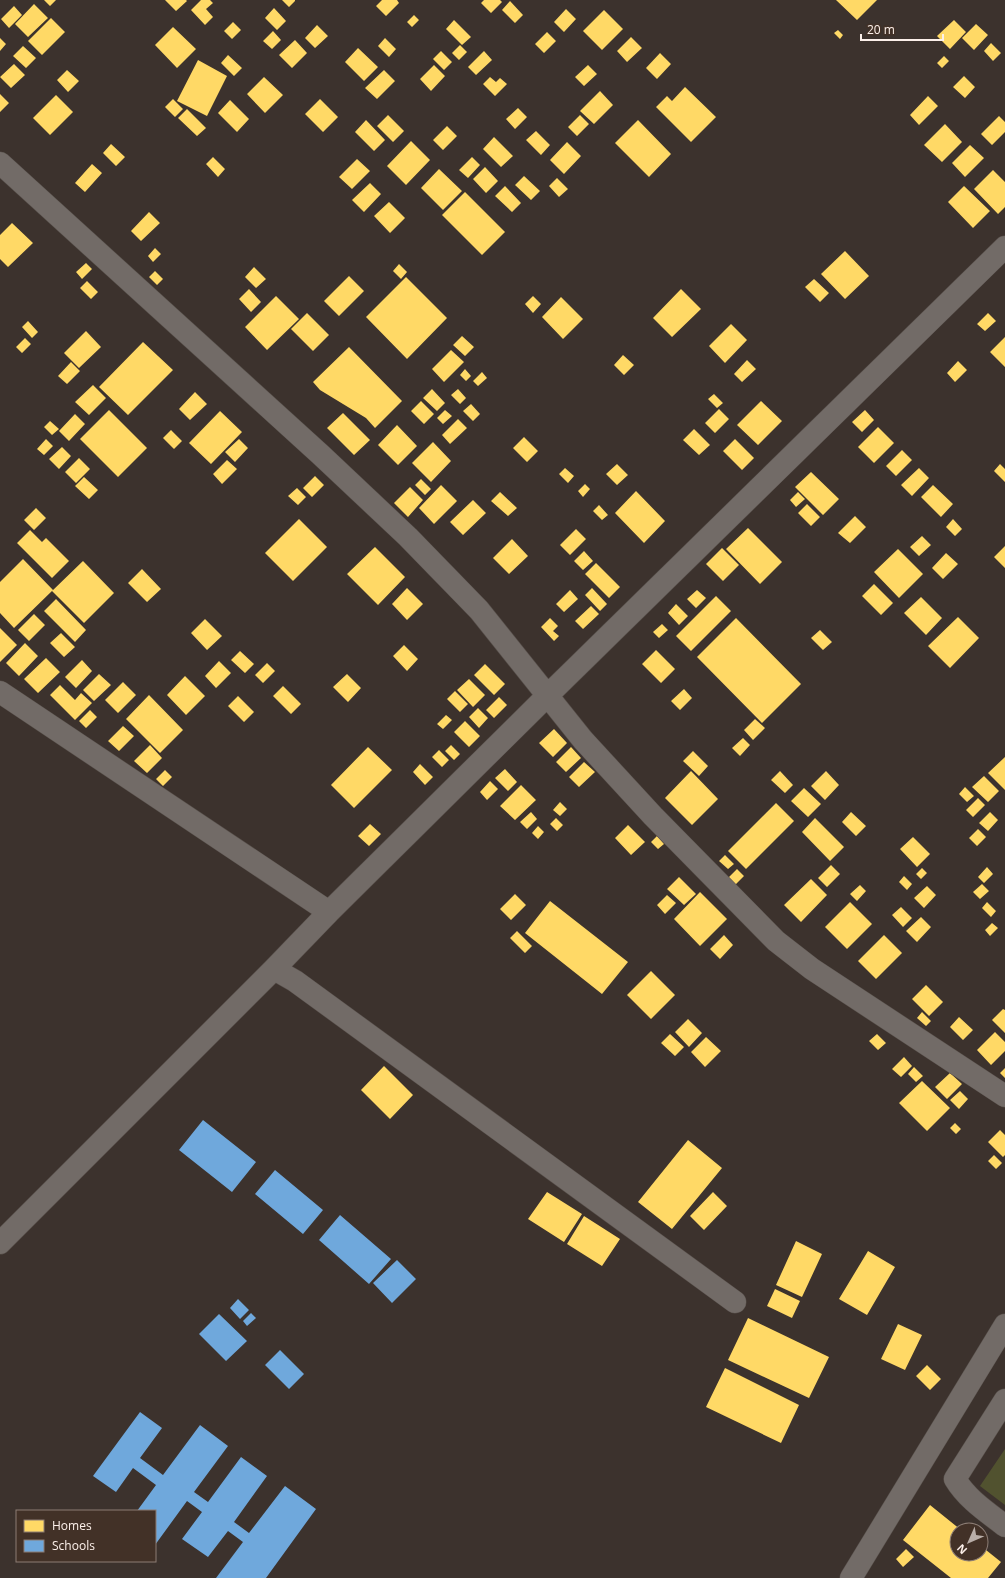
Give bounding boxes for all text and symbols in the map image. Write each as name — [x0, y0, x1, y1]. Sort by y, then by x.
scale bar — [861, 16, 943, 42]
text: 20 m — [867, 21, 895, 38]
legend — [16, 1510, 156, 1562]
text: Homes — [52, 1517, 92, 1534]
north arrow — [949, 1522, 989, 1562]
text: Schools — [52, 1537, 95, 1554]
text: N — [953, 1541, 970, 1558]

